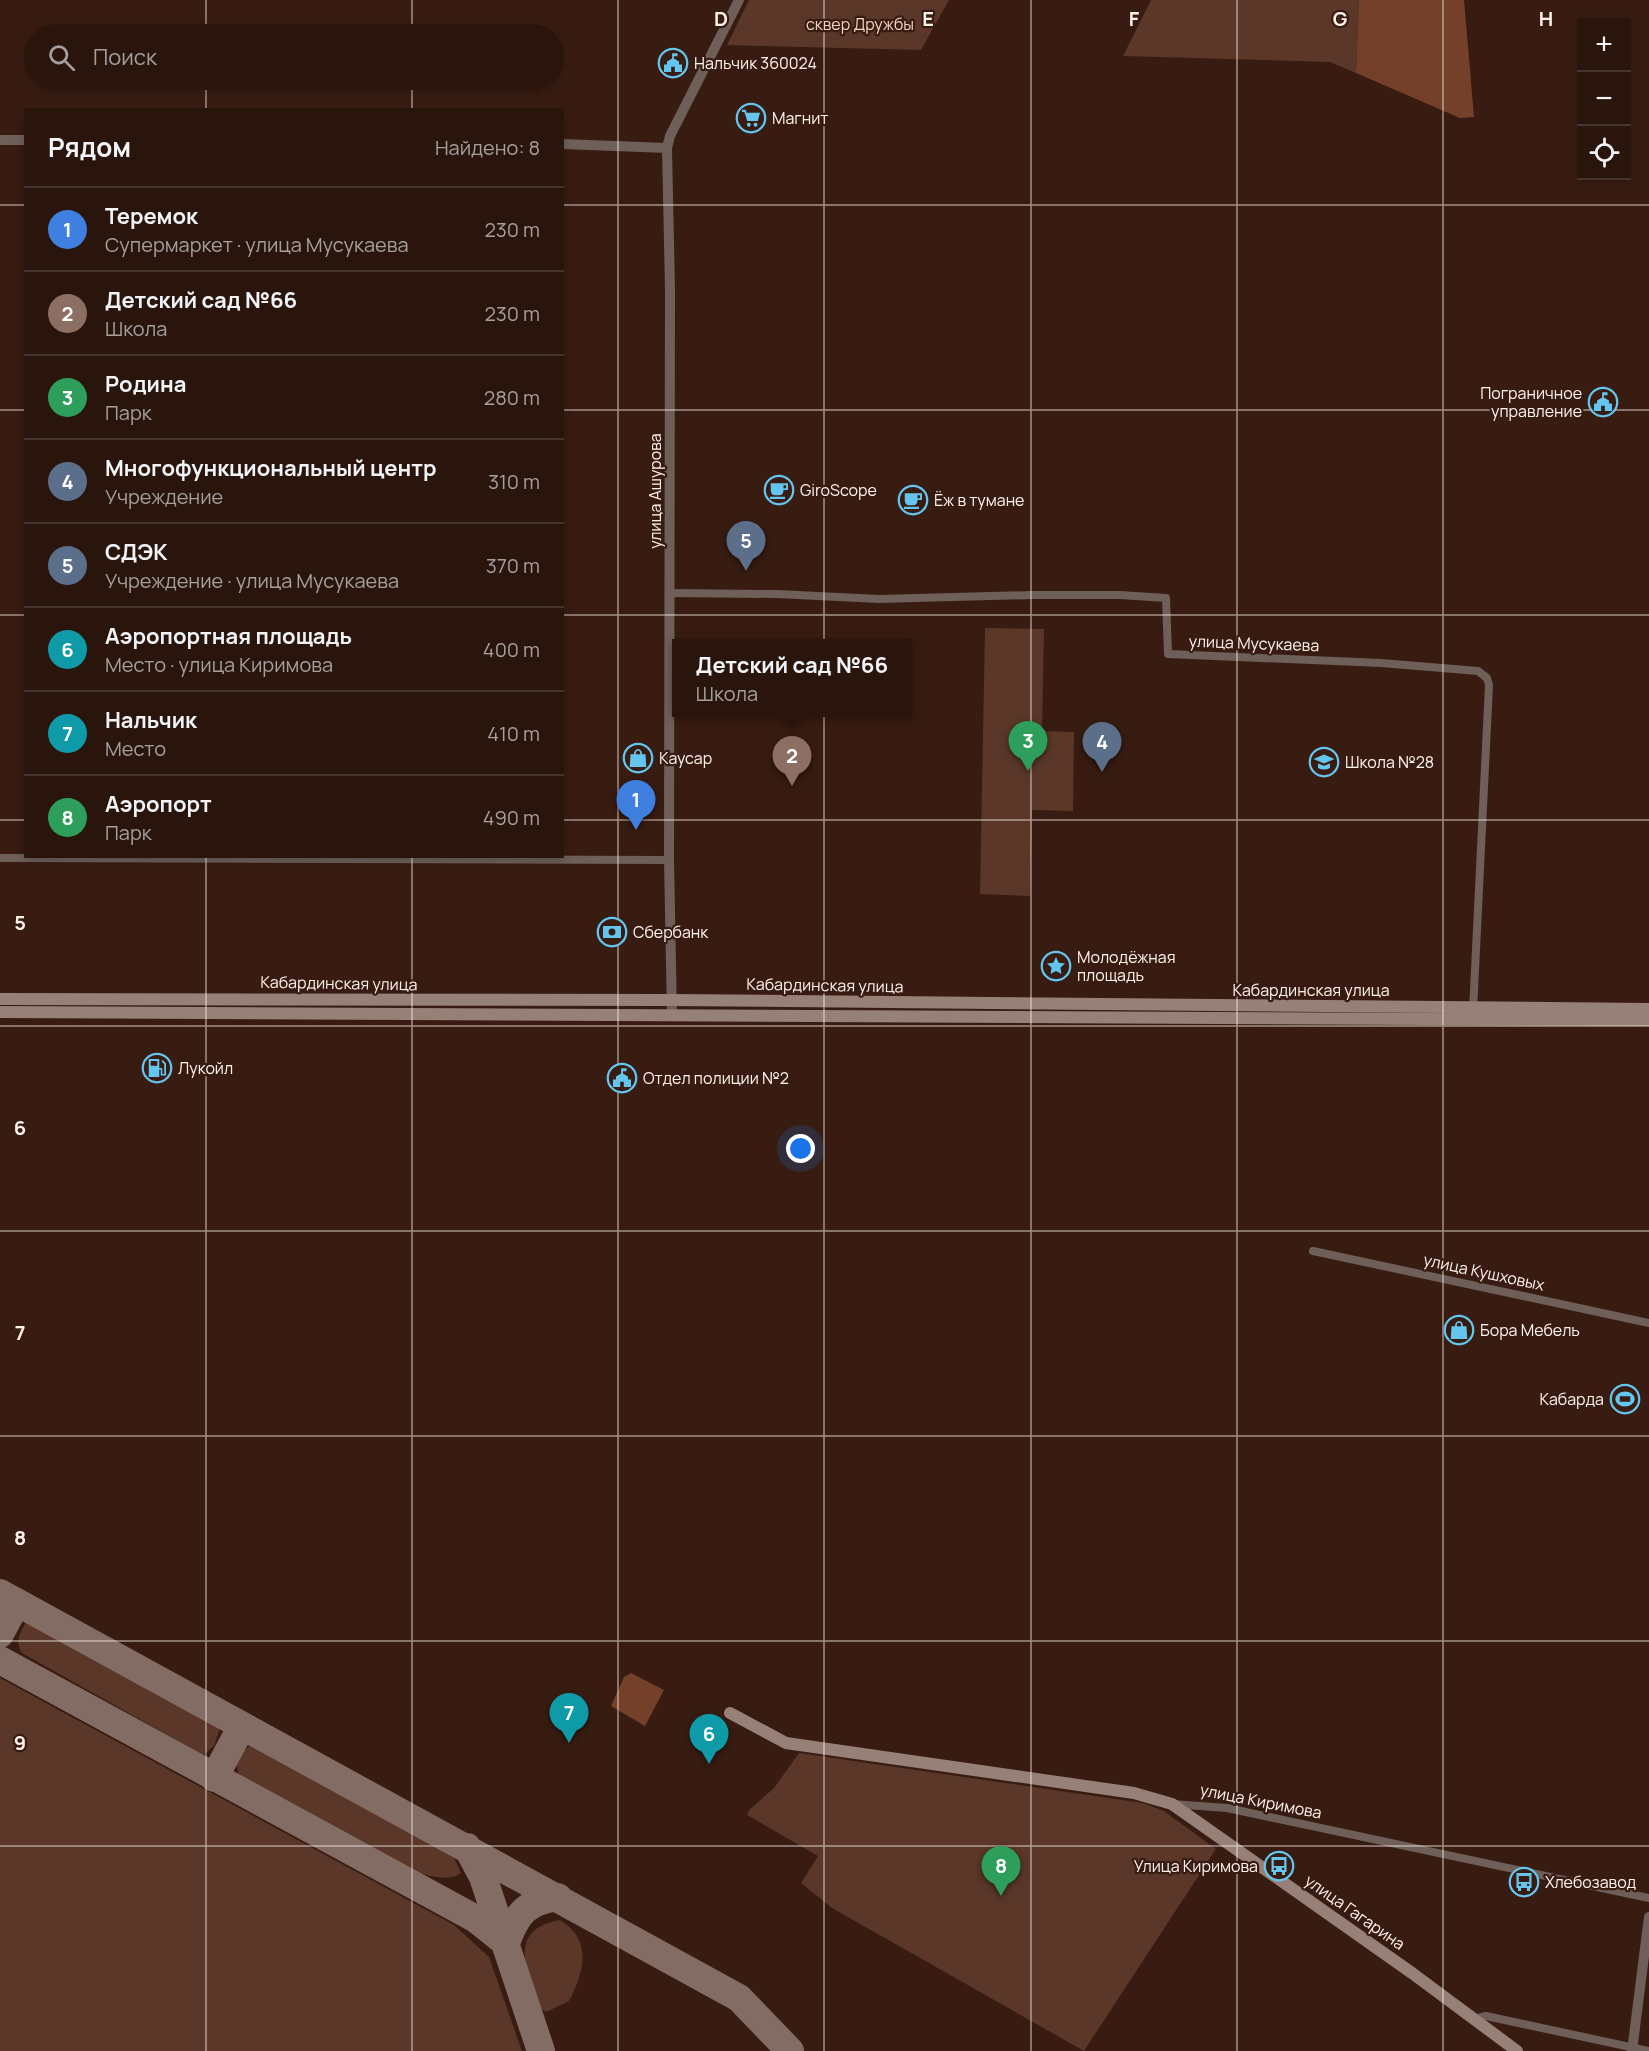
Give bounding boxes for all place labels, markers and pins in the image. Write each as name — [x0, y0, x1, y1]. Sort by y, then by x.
public building icon: Нальчик 360024 — [657, 47, 689, 79]
place label: Нальчик 360024 — [694, 52, 817, 74]
supermarket icon: Магнит — [735, 102, 767, 134]
place label: Магнит — [772, 107, 828, 129]
place label: Пограничное управление — [1480, 382, 1582, 422]
public building icon: Пограничное управление — [1587, 386, 1619, 418]
cafe icon: GiroScope — [763, 474, 795, 506]
place label: GiroScope — [800, 479, 877, 501]
cafe icon: Ёж в тумане — [897, 484, 929, 516]
place label: Ёж в тумане — [934, 489, 1024, 511]
pin: 5 — [726, 522, 766, 571]
pin: 3 — [1008, 722, 1048, 771]
pin: 4 — [1082, 722, 1122, 772]
pin: 2 — [772, 736, 812, 786]
shop icon: Каусар — [622, 742, 654, 774]
school or university icon: Школа №28 — [1308, 746, 1340, 778]
place label: Каусар — [659, 747, 712, 769]
place label: Школа №28 — [1345, 751, 1434, 773]
pin: 1 — [616, 780, 656, 830]
bank icon: Сбербанк — [596, 916, 628, 948]
place label: Сбербанк — [633, 921, 709, 943]
place label: Молодёжная площадь — [1077, 946, 1176, 986]
place icon: Молодёжная площадь — [1040, 950, 1072, 982]
fuel station icon: Лукойл — [141, 1052, 173, 1084]
place label: Лукойл — [178, 1057, 233, 1079]
public building icon: Отдел полиции №2 — [606, 1062, 638, 1094]
place label: Отдел полиции №2 — [643, 1067, 789, 1089]
shop icon: Бора Мебель — [1443, 1314, 1475, 1346]
place label: Бора Мебель — [1480, 1319, 1580, 1341]
sports icon: Кабарда — [1609, 1383, 1641, 1415]
place label: Кабарда — [1539, 1388, 1604, 1410]
pin: 7 — [550, 1694, 588, 1743]
pin: 6 — [690, 1714, 728, 1764]
pin: 8 — [982, 1846, 1020, 1896]
bus stop icon: Улица Киримова — [1263, 1850, 1295, 1882]
place label: Улица Киримова — [1134, 1855, 1258, 1877]
bus stop icon: Хлебозавод — [1508, 1866, 1540, 1898]
place label: Хлебозавод — [1545, 1871, 1637, 1893]

